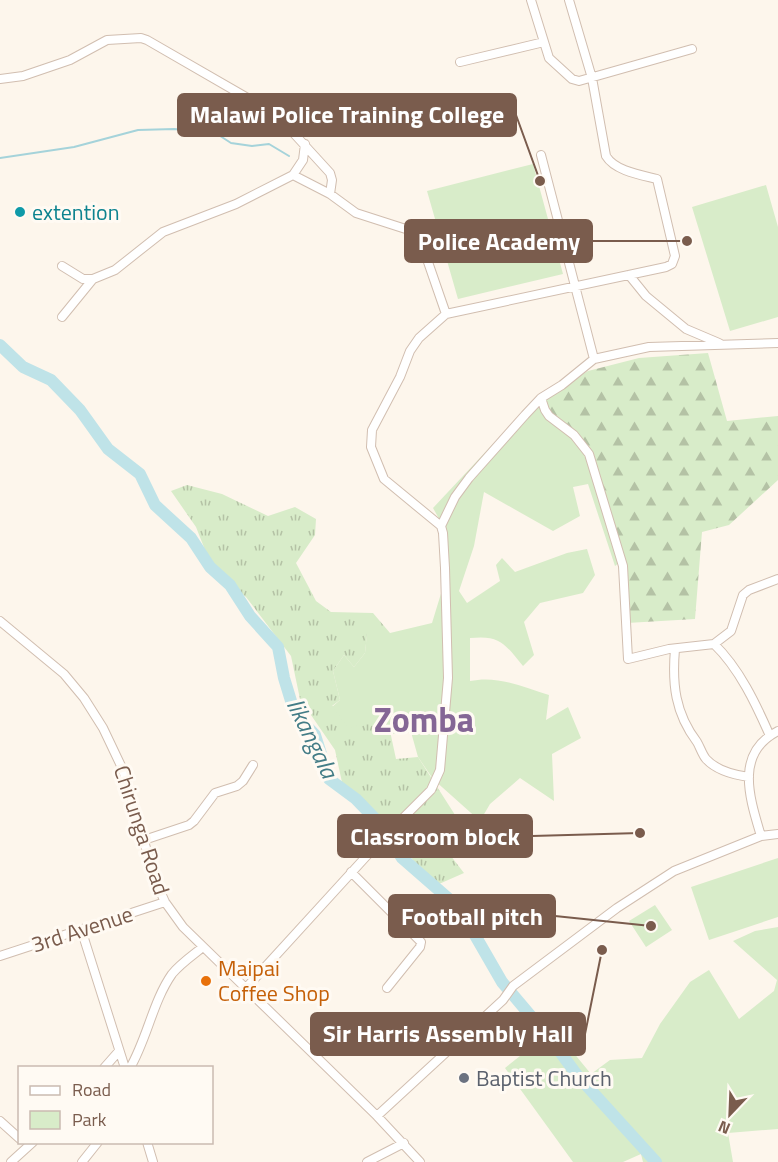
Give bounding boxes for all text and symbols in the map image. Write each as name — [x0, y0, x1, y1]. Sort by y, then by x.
callout: Malawi Police Training College — [178, 94, 516, 136]
text: Malawi Police Training College — [190, 96, 504, 132]
place label: extention — [32, 195, 120, 229]
marker: extention — [13, 205, 27, 219]
callout: Police Academy — [405, 220, 592, 262]
text: Police Academy — [418, 223, 580, 259]
water label: likangala — [278, 692, 349, 786]
district label: Zomba — [374, 693, 474, 745]
street label: Chirunga Road — [105, 761, 179, 899]
callout: Classroom block — [338, 815, 532, 857]
text: Classroom block — [350, 818, 520, 854]
callout: Football pitch — [389, 895, 555, 937]
street label: 3rd Avenue — [27, 897, 137, 961]
text: Football pitch — [401, 898, 543, 934]
place label: Maipai Coffee Shop — [218, 951, 330, 1010]
marker: Maipai Coffee Shop — [199, 974, 213, 988]
callout: Sir Harris Assembly Hall — [311, 1013, 585, 1055]
text: Sir Harris Assembly Hall — [323, 1015, 573, 1051]
place label: Baptist Church — [476, 1061, 612, 1095]
legend — [18, 1066, 213, 1144]
marker: Baptist Church — [457, 1071, 471, 1085]
text: Road — [72, 1076, 111, 1103]
north arrow — [700, 1084, 760, 1144]
text: Park — [72, 1106, 107, 1133]
text: N — [714, 1115, 734, 1141]

